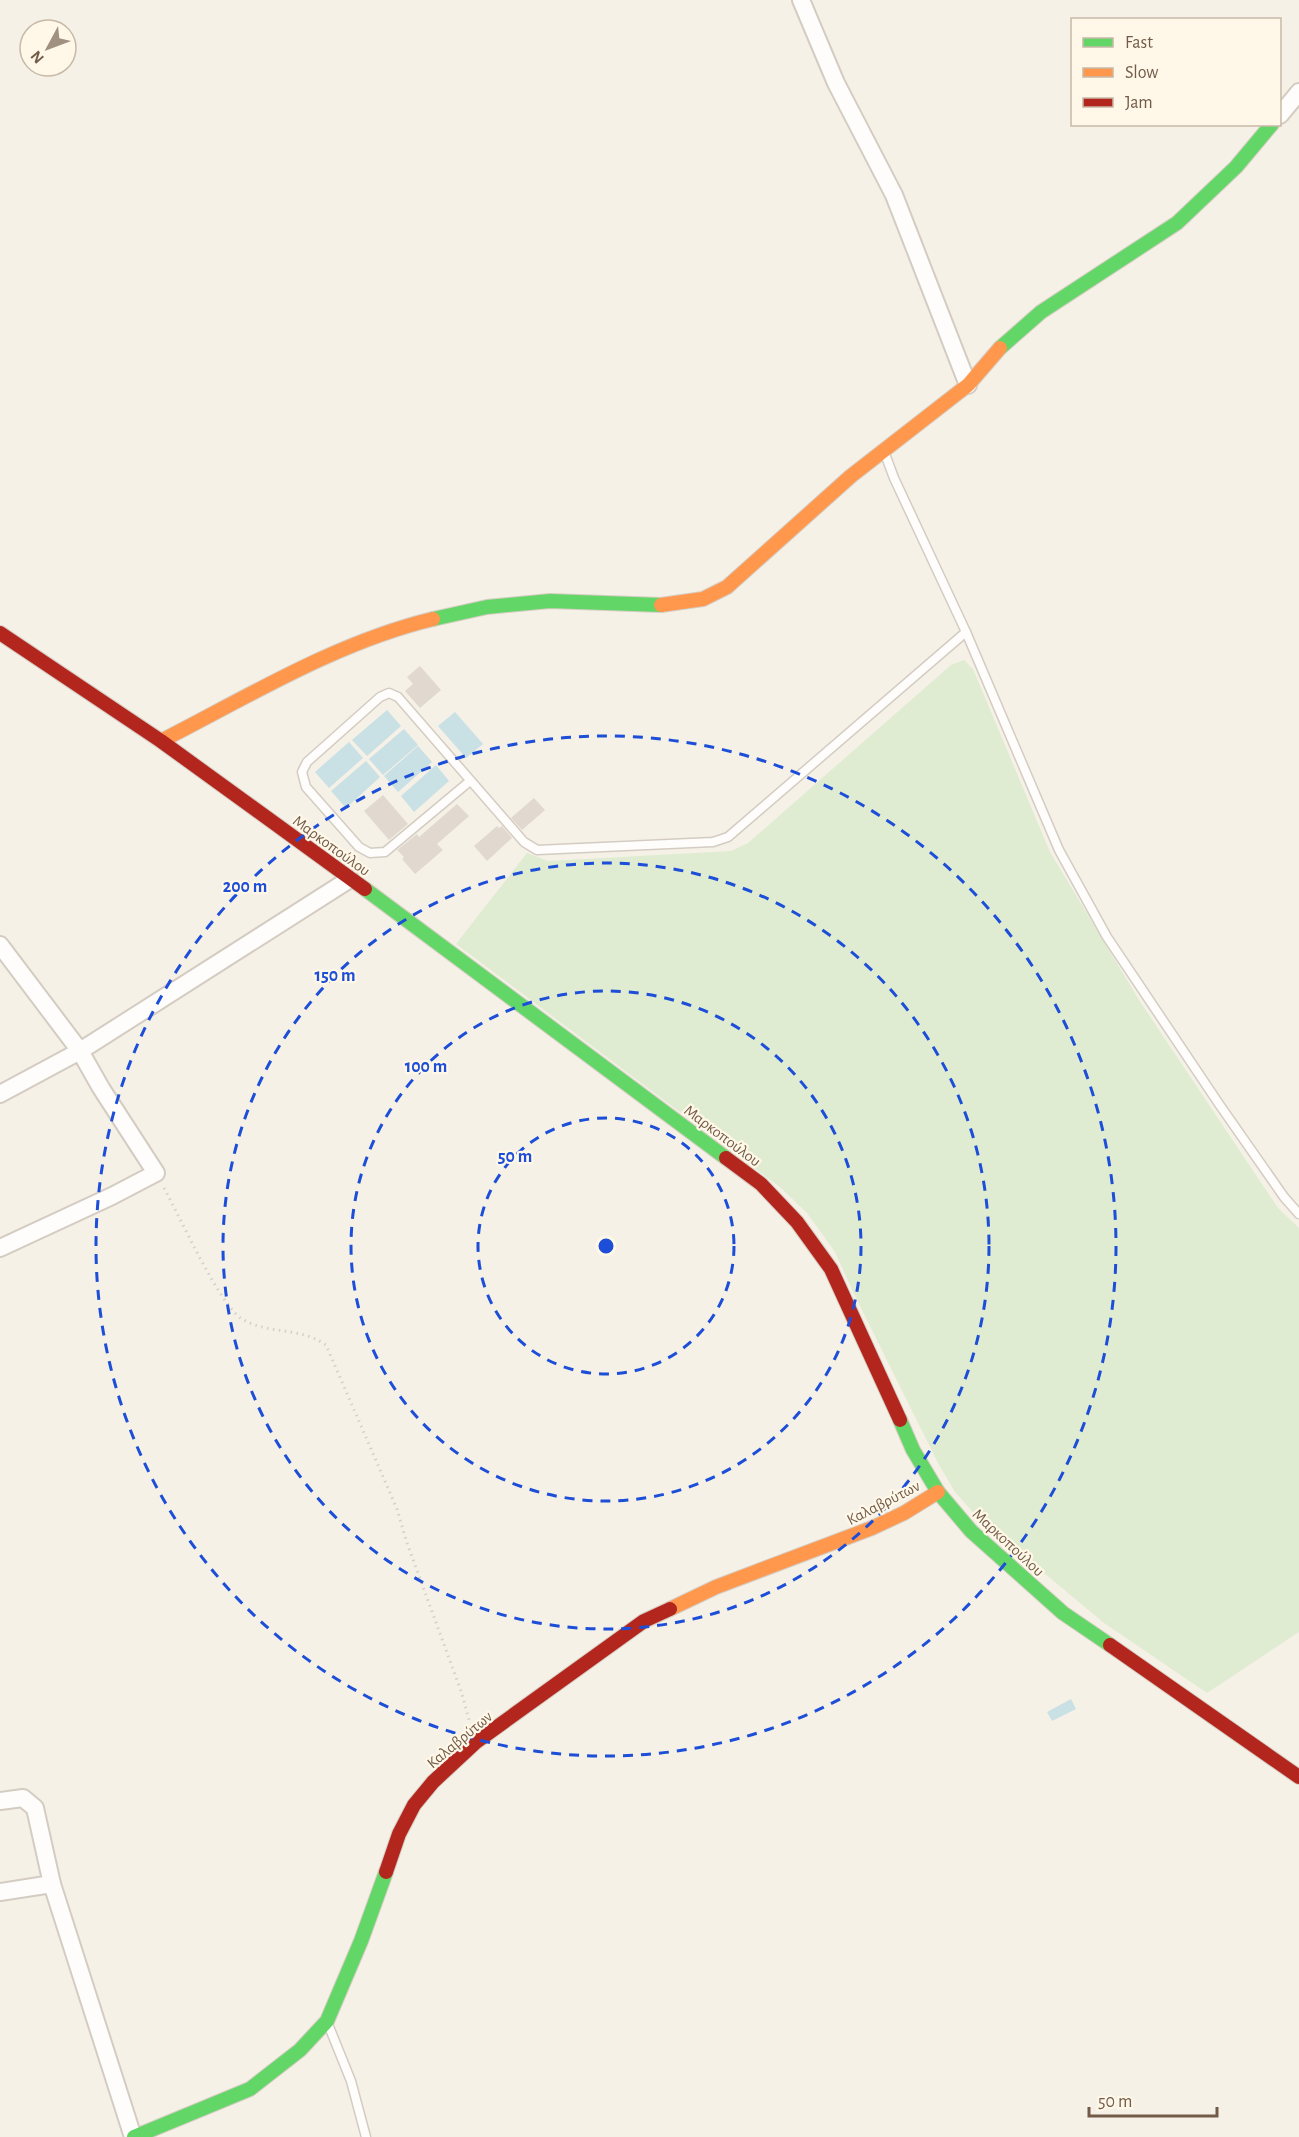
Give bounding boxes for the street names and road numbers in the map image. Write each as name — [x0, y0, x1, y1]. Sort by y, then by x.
street label: Μαρκοπούλου — [290, 813, 373, 879]
street label: Μαρκοπούλου — [681, 1102, 764, 1170]
street label: Καλαβρύτων — [844, 1478, 923, 1528]
street label: Μαρκοπούλου — [970, 1506, 1047, 1580]
street label: Καλαβρύτων — [424, 1708, 495, 1771]

